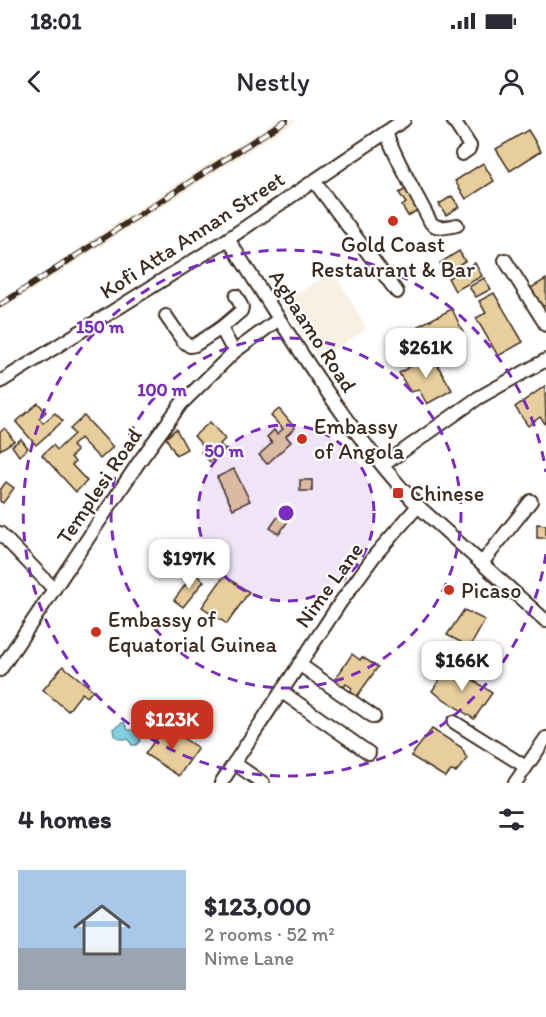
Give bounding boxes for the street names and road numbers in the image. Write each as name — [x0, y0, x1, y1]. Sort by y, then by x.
street label: Kofi Atta Annan Street — [95, 165, 289, 305]
street label: Agbaamo Road — [263, 264, 363, 398]
street label: Templesi Road — [50, 423, 148, 549]
street label: Nime Lane — [289, 537, 369, 633]

